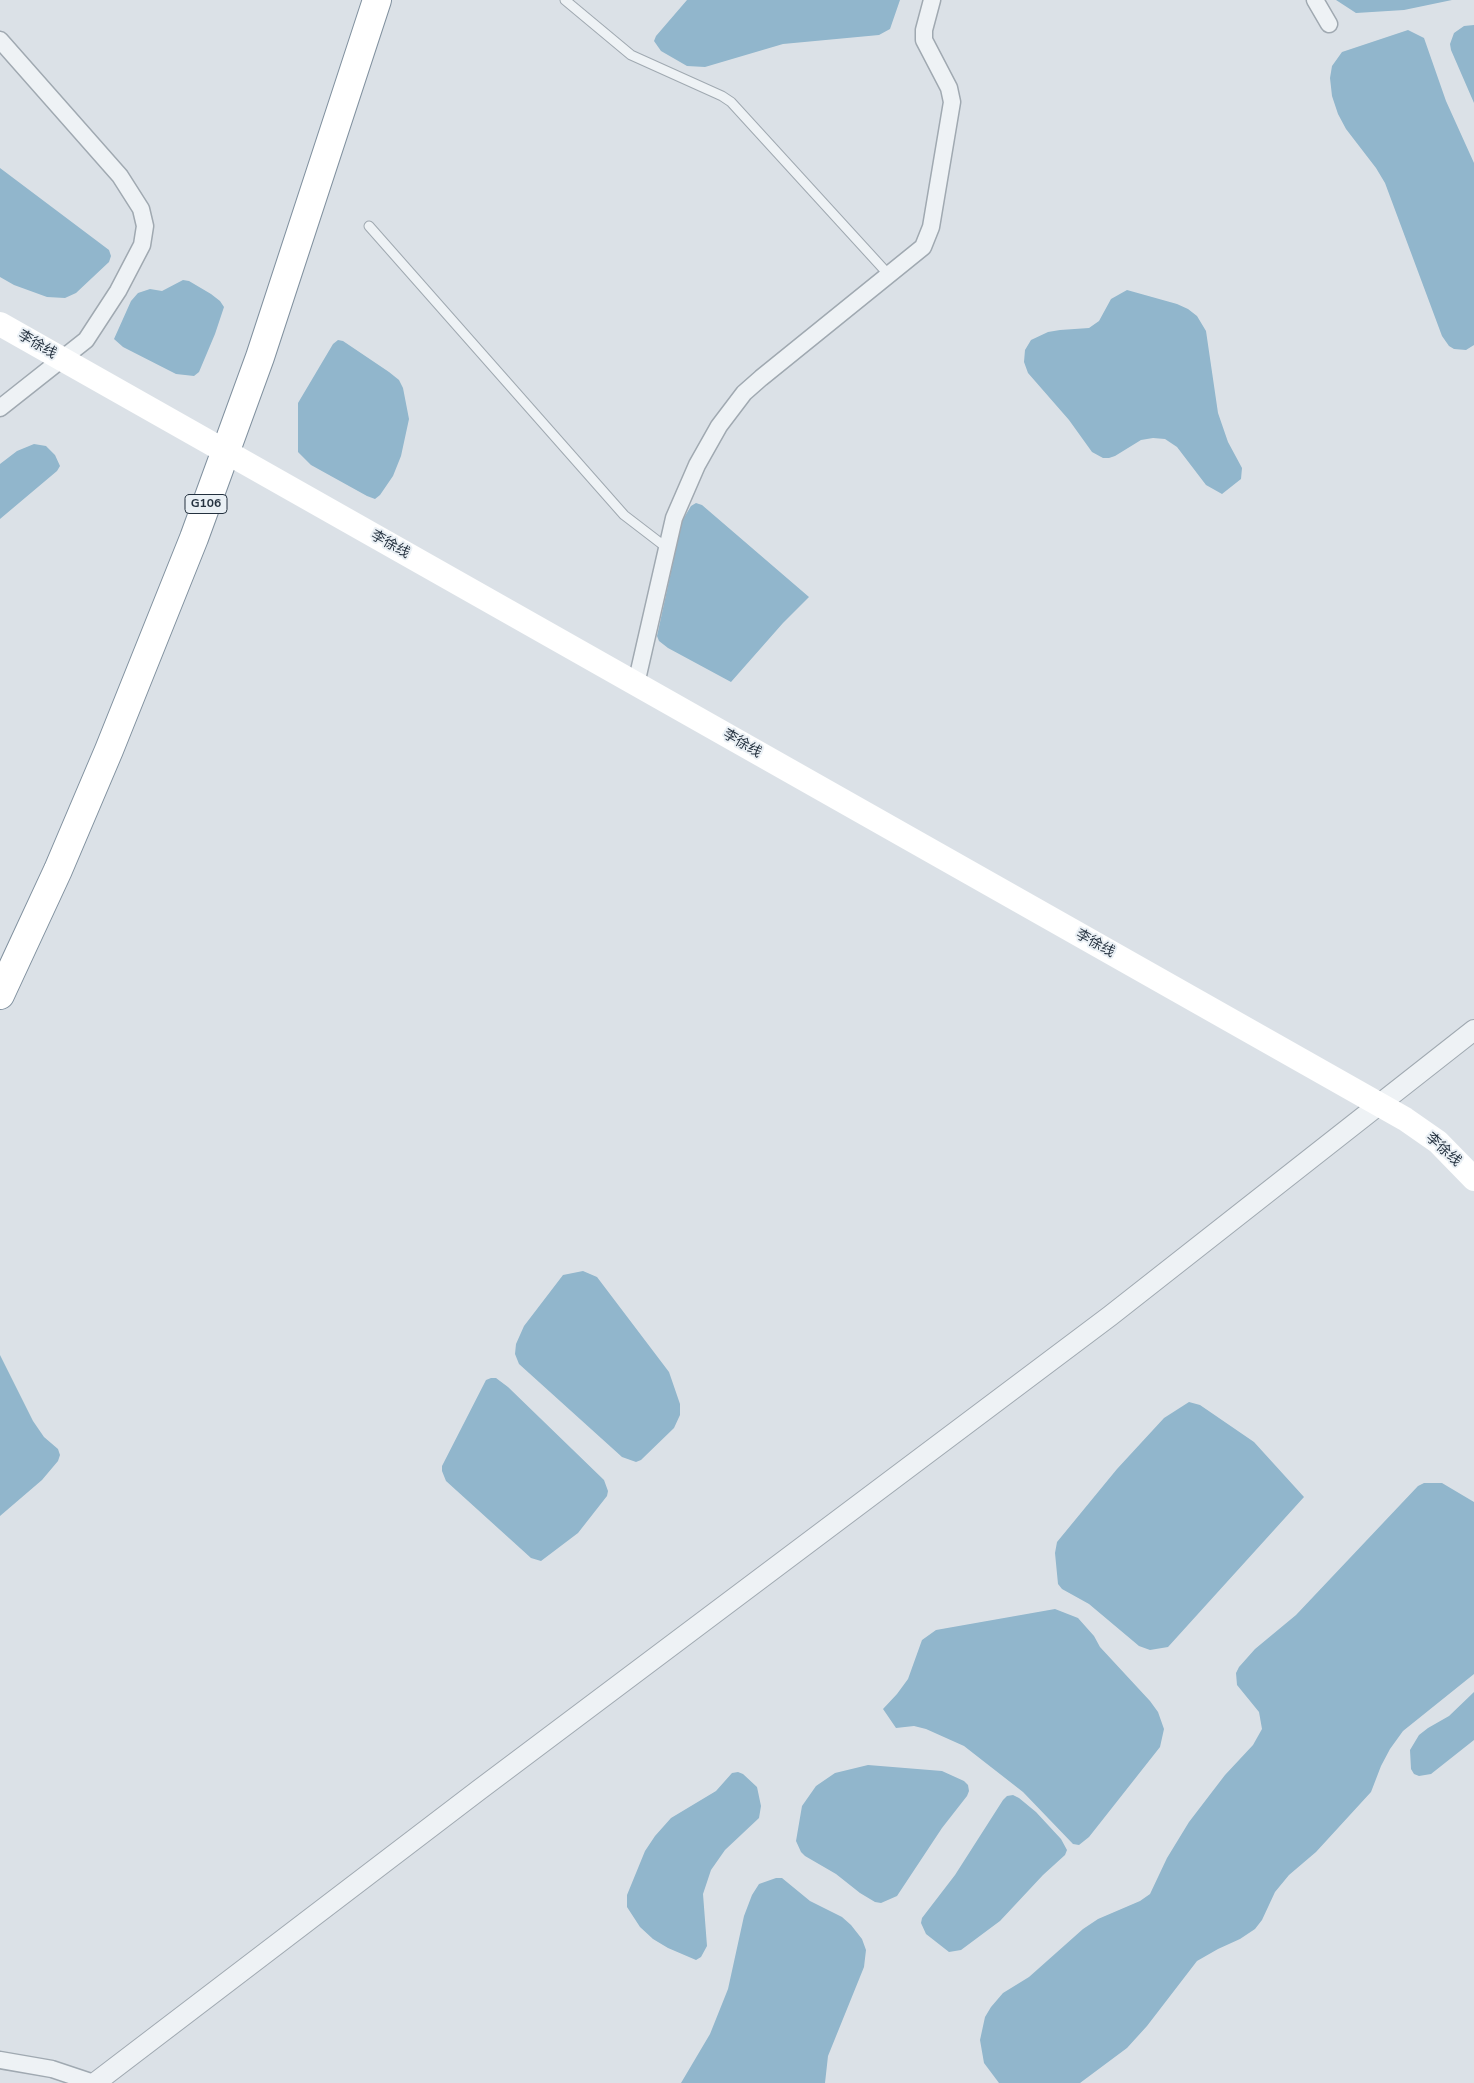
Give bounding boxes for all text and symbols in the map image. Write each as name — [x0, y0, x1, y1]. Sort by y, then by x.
street label: 李徐线 — [15, 327, 59, 363]
road number: G106 — [185, 494, 227, 514]
street label: 李徐线 — [368, 527, 412, 563]
street label: 李徐线 — [720, 726, 764, 762]
street label: 李徐线 — [1073, 926, 1117, 962]
street label: 李徐线 — [1422, 1130, 1464, 1170]

